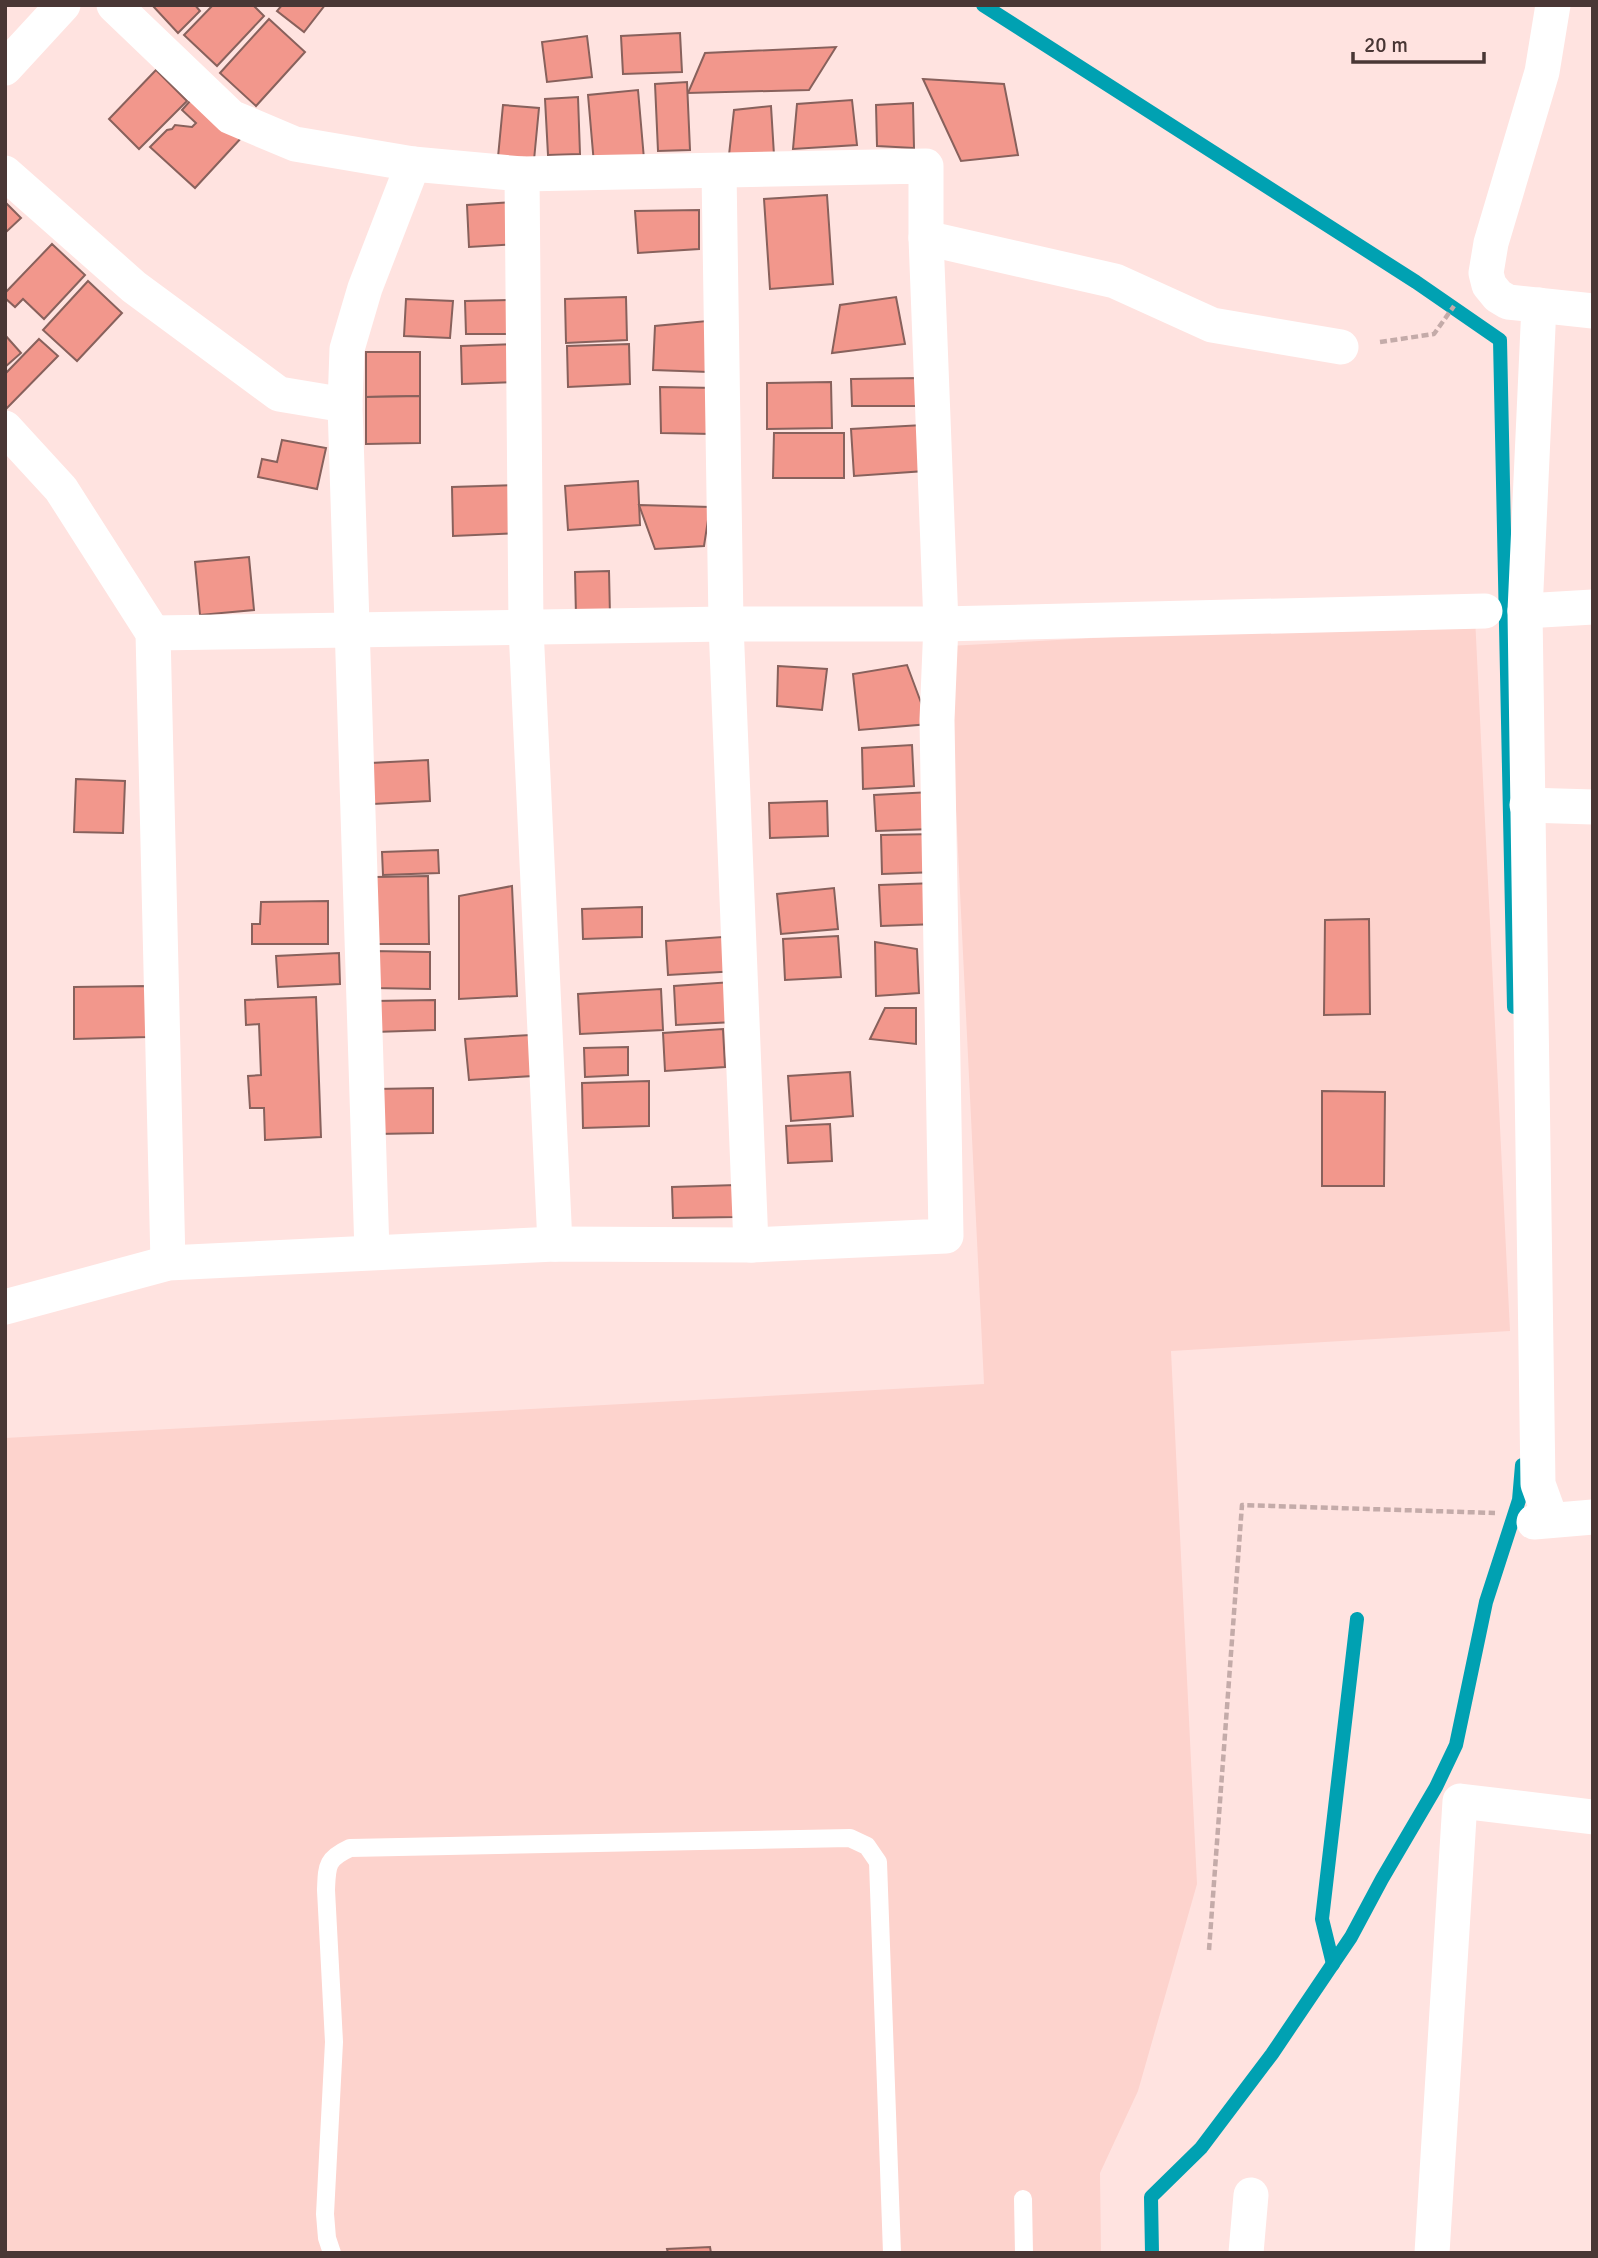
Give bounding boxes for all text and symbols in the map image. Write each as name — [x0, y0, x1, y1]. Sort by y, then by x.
scale bar — [1353, 21, 1484, 65]
text: 20 m — [1364, 32, 1408, 58]

